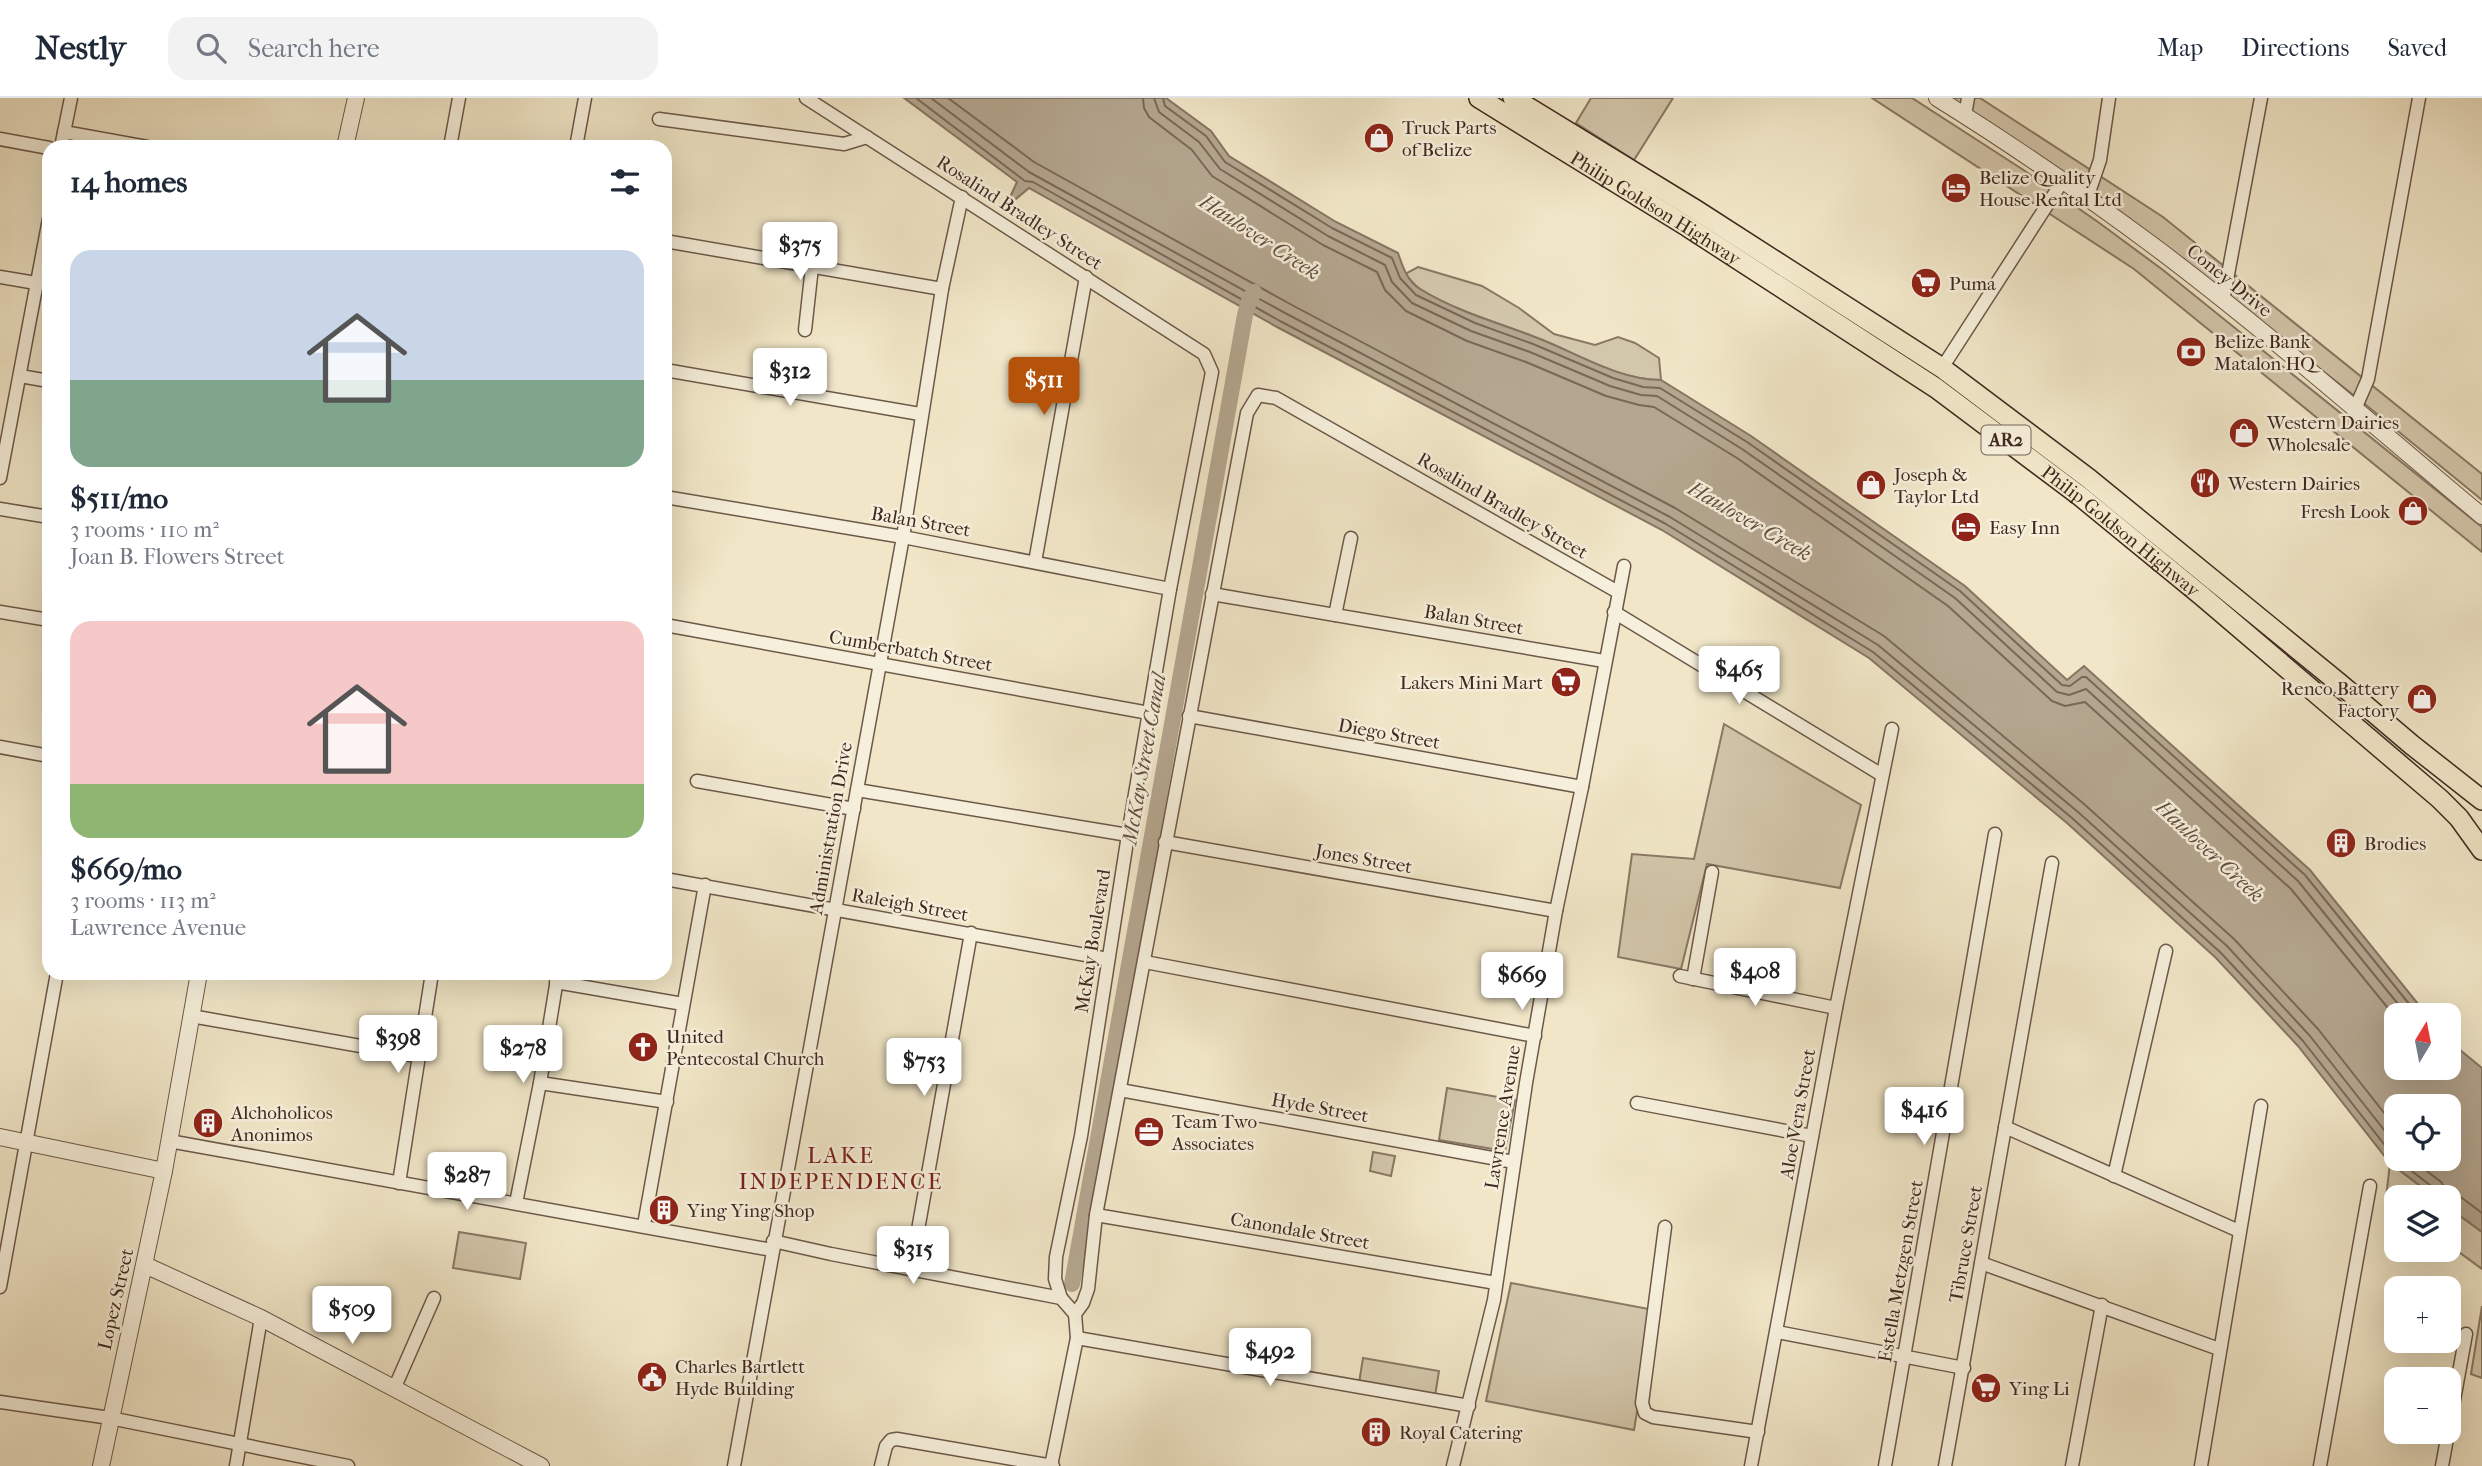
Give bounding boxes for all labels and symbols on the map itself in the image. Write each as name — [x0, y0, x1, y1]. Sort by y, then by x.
place label: Truck Parts of Belize — [1402, 117, 1497, 161]
shop icon: Truck Parts of Belize — [1362, 121, 1396, 155]
street label: Philip Goldson Highway — [1566, 147, 1745, 271]
street label: Rosalind Bradley Street — [932, 151, 1107, 275]
place label: Belize Quality House Rental Ltd — [1979, 167, 2122, 211]
hotel icon: Belize Quality House Rental Ltd — [1939, 171, 1973, 205]
water label: Haulover Creek — [1195, 189, 1324, 285]
pin: $375 — [759, 222, 841, 282]
street label: Coney Drive — [2182, 240, 2276, 322]
supermarket icon: Puma — [1909, 266, 1943, 300]
place label: Puma — [1949, 273, 1996, 295]
place label: Belize Bank Matalon HQ — [2214, 331, 2321, 375]
bank icon: Belize Bank Matalon HQ — [2174, 335, 2208, 369]
pin: $312 — [749, 348, 831, 408]
pin: $511 — [1003, 358, 1085, 417]
place label: Western Dairies Wholesale — [2266, 412, 2399, 456]
shop icon: Western Dairies Wholesale — [2227, 416, 2261, 450]
road number: AR2 — [1982, 426, 2030, 454]
street label: Rosalind Bradley Street — [1413, 448, 1592, 564]
street label: Philip Goldson Highway — [2037, 461, 2205, 602]
place label: Joseph & Taylor Ltd — [1892, 464, 1980, 508]
restaurant icon: Western Dairies — [2188, 466, 2222, 500]
shop icon: Joseph & Taylor Ltd — [1854, 468, 1888, 502]
place label: Western Dairies — [2227, 473, 2360, 495]
water label: Haulover Creek — [1683, 476, 1816, 566]
shop icon: Fresh Look — [2396, 494, 2430, 528]
place label: Fresh Look — [2300, 501, 2390, 523]
street label: Balan Street — [869, 502, 972, 542]
hotel icon: Easy Inn — [1949, 510, 1983, 544]
place label: Easy Inn — [1989, 517, 2060, 539]
street label: Balan Street — [1422, 600, 1525, 640]
street label: Cumberbatch Street — [827, 626, 994, 676]
pin: $465 — [1698, 646, 1780, 706]
supermarket icon: Lakers Mini Mart — [1549, 665, 1583, 699]
water label: McKay Street Canal — [1117, 669, 1171, 848]
place label: Lakers Mini Mart — [1400, 672, 1543, 694]
place label: Renco Battery Factory — [2281, 678, 2400, 722]
shop icon: Renco Battery Factory — [2405, 682, 2439, 716]
street label: Diego Street — [1336, 714, 1442, 754]
street label: Administration Drive — [805, 740, 857, 917]
water label: Haulover Creek — [2151, 794, 2269, 907]
building icon: Brodies — [2324, 826, 2358, 860]
place label: Brodies — [2364, 833, 2426, 855]
street label: Jones Street — [1312, 839, 1414, 878]
street label: McKay Boulevard — [1071, 867, 1115, 1015]
street label: Raleigh Street — [850, 884, 970, 926]
pin: $408 — [1714, 948, 1796, 1008]
pin: $669 — [1481, 953, 1563, 1012]
north arrow — [2384, 1003, 2460, 1080]
pin: $398 — [357, 1016, 439, 1075]
pin: $278 — [482, 1026, 564, 1085]
place label: United Pentecostal Church — [666, 1026, 825, 1070]
church icon: United Pentecostal Church — [626, 1030, 660, 1064]
pin: $753 — [883, 1038, 965, 1098]
street label: Lawrence Avenue — [1481, 1044, 1525, 1191]
street label: Aloe Vera Street — [1775, 1047, 1820, 1182]
pin: $416 — [1883, 1088, 1965, 1147]
street label: Hyde Street — [1270, 1089, 1370, 1127]
place label: Alchoholicos Anonimos — [230, 1102, 333, 1146]
building icon: Alchoholicos Anonimos — [191, 1106, 225, 1140]
place label: Team Two Associates — [1171, 1111, 1257, 1155]
office icon: Team Two Associates — [1132, 1115, 1166, 1149]
district label: LAKE INDEPENDENCE — [739, 1142, 944, 1195]
pin: $287 — [426, 1152, 508, 1212]
street label: Estella Metzgen Street — [1874, 1178, 1928, 1364]
street label: Tibruce Street — [1945, 1184, 1987, 1304]
building icon: Ying Ying Shop — [647, 1193, 681, 1227]
place label: Ying Ying Shop — [686, 1200, 815, 1222]
street label: Canondale Street — [1229, 1208, 1371, 1254]
pin: $315 — [872, 1226, 954, 1286]
street label: Lopez Street — [94, 1246, 138, 1352]
pin: $509 — [311, 1286, 393, 1346]
pin: $492 — [1229, 1328, 1311, 1388]
place label: Charles Bartlett Hyde Building — [675, 1356, 805, 1400]
public building icon: Charles Bartlett Hyde Building — [635, 1360, 669, 1394]
supermarket icon: Ying Li — [1969, 1371, 2003, 1405]
place label: Ying Li — [2008, 1378, 2070, 1400]
building icon: Royal Catering — [1359, 1415, 1393, 1449]
place label: Royal Catering — [1399, 1422, 1523, 1444]

